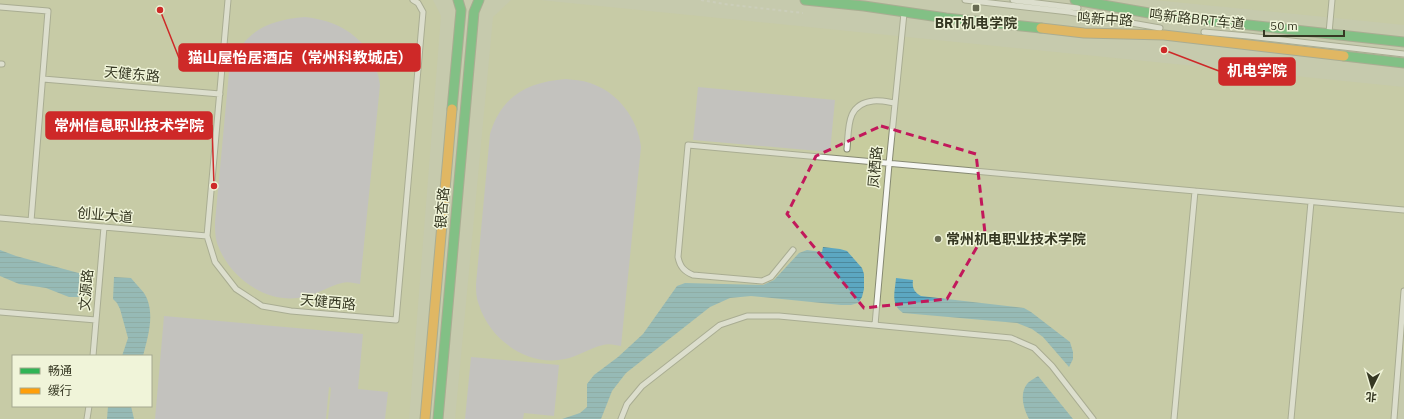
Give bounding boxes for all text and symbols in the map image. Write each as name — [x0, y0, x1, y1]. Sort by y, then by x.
marker: BRT机电学院 — [971, 3, 981, 13]
street label: 鸣新路BRT车道 — [1148, 5, 1246, 33]
street label: 鸣新中路 — [1077, 9, 1133, 29]
scale bar — [1264, 12, 1344, 38]
place label: BRT机电学院 — [935, 14, 1017, 32]
text: 50 m — [1270, 18, 1298, 33]
callout: 猫山屋怡居酒店（常州科教城店） — [179, 44, 420, 71]
text: 猫山屋怡居酒店（常州科教城店） — [187, 48, 413, 67]
callout: 机电学院 — [1219, 58, 1295, 85]
text: 机电学院 — [1227, 61, 1287, 80]
street label: 天健东路 — [103, 63, 161, 85]
callout: 常州信息职业技术学院 — [46, 112, 212, 139]
text: 常州信息职业技术学院 — [54, 116, 204, 135]
street label: 凤栖路 — [864, 145, 886, 189]
street label: 银杏路 — [431, 186, 453, 230]
street label: 创业大道 — [76, 204, 134, 226]
place label: 常州机电职业技术学院 — [946, 230, 1086, 248]
marker: 常州机电职业技术学院 — [933, 234, 943, 244]
street label: 文源路 — [75, 268, 97, 312]
street label: 天健西路 — [299, 291, 357, 313]
legend — [12, 355, 152, 407]
text: 畅通 — [48, 363, 72, 378]
north arrow — [1352, 367, 1392, 407]
text: 缓行 — [48, 383, 72, 398]
text: 北 — [1365, 390, 1377, 404]

